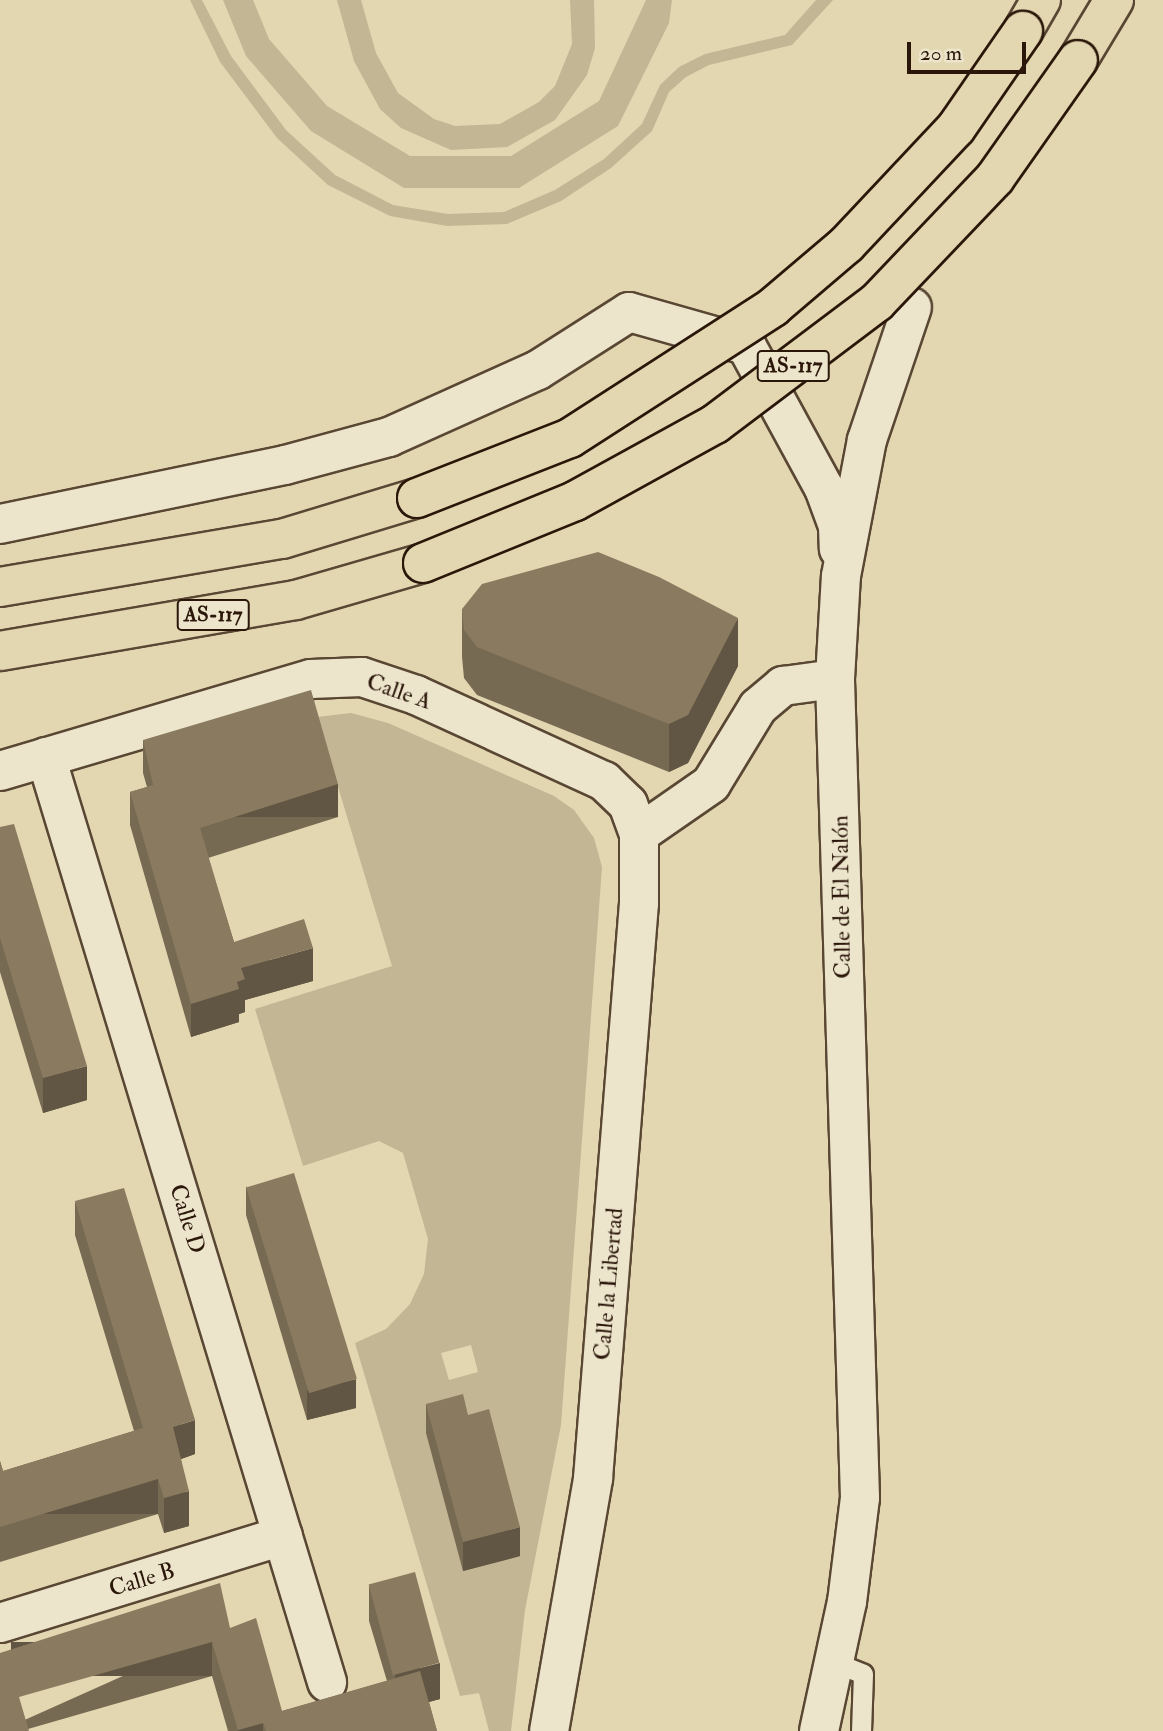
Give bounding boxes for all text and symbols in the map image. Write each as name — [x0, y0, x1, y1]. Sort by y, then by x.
scale bar — [911, 28, 1030, 72]
text: 20 m — [920, 40, 962, 67]
road number: AS-117 — [756, 348, 830, 384]
road number: AS-117 — [176, 598, 250, 632]
street label: Calle A — [363, 668, 435, 716]
street label: Calle de El Nalón — [827, 815, 857, 979]
street label: Calle D — [163, 1181, 211, 1257]
street label: Calle la Libertad — [589, 1207, 629, 1361]
street label: Calle B — [106, 1557, 178, 1603]

